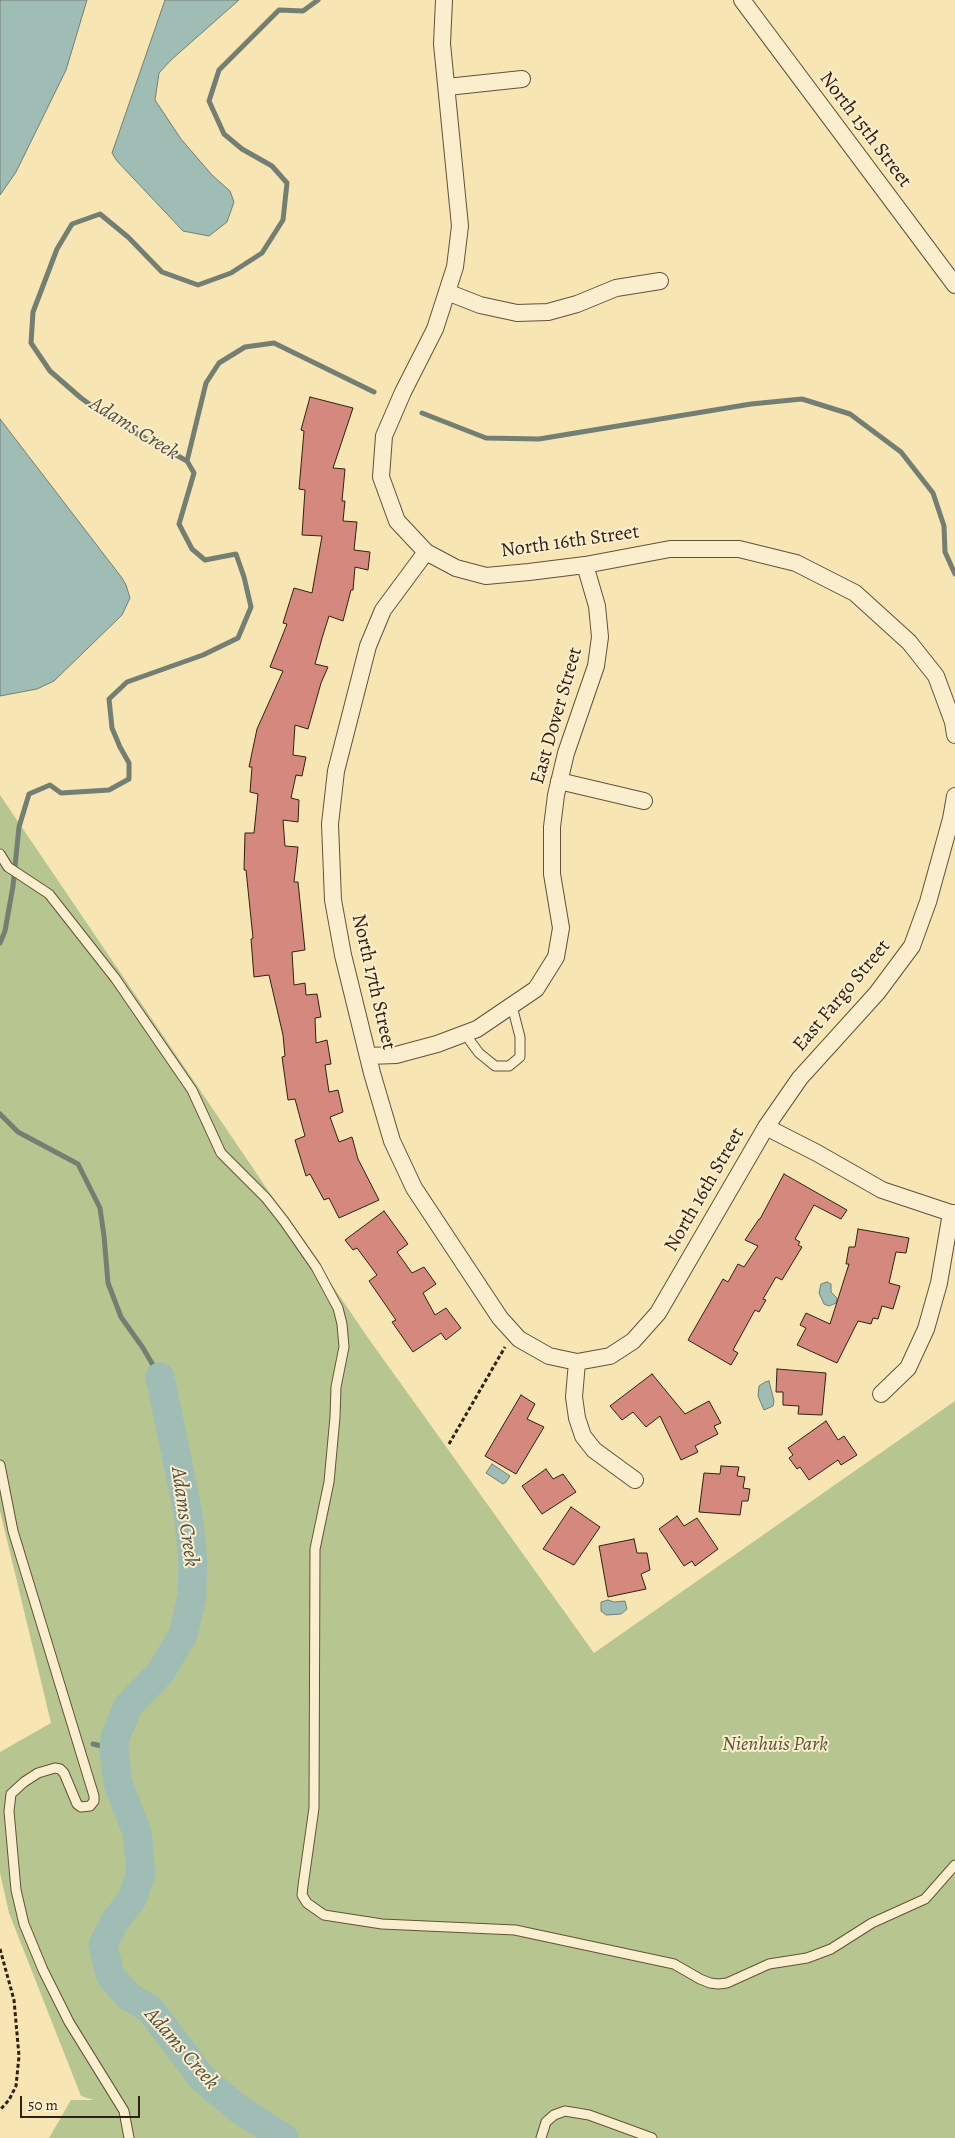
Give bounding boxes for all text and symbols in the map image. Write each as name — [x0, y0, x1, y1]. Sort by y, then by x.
street label: North 15th Street — [814, 67, 916, 193]
water label: Adams Creek — [85, 392, 183, 466]
street label: North 16th Street — [499, 520, 641, 564]
street label: East Dover Street — [526, 645, 588, 787]
street label: North 17th Street — [346, 912, 400, 1052]
street label: East Fargo Street — [788, 935, 896, 1057]
street label: North 16th Street — [660, 1124, 750, 1256]
water label: Adams Creek — [165, 1465, 203, 1569]
park label: Nienhuis Park — [722, 1733, 828, 1757]
water label: Adams Creek — [139, 2003, 223, 2095]
scale bar — [22, 2086, 142, 2118]
text: 50 m — [28, 2095, 58, 2115]

